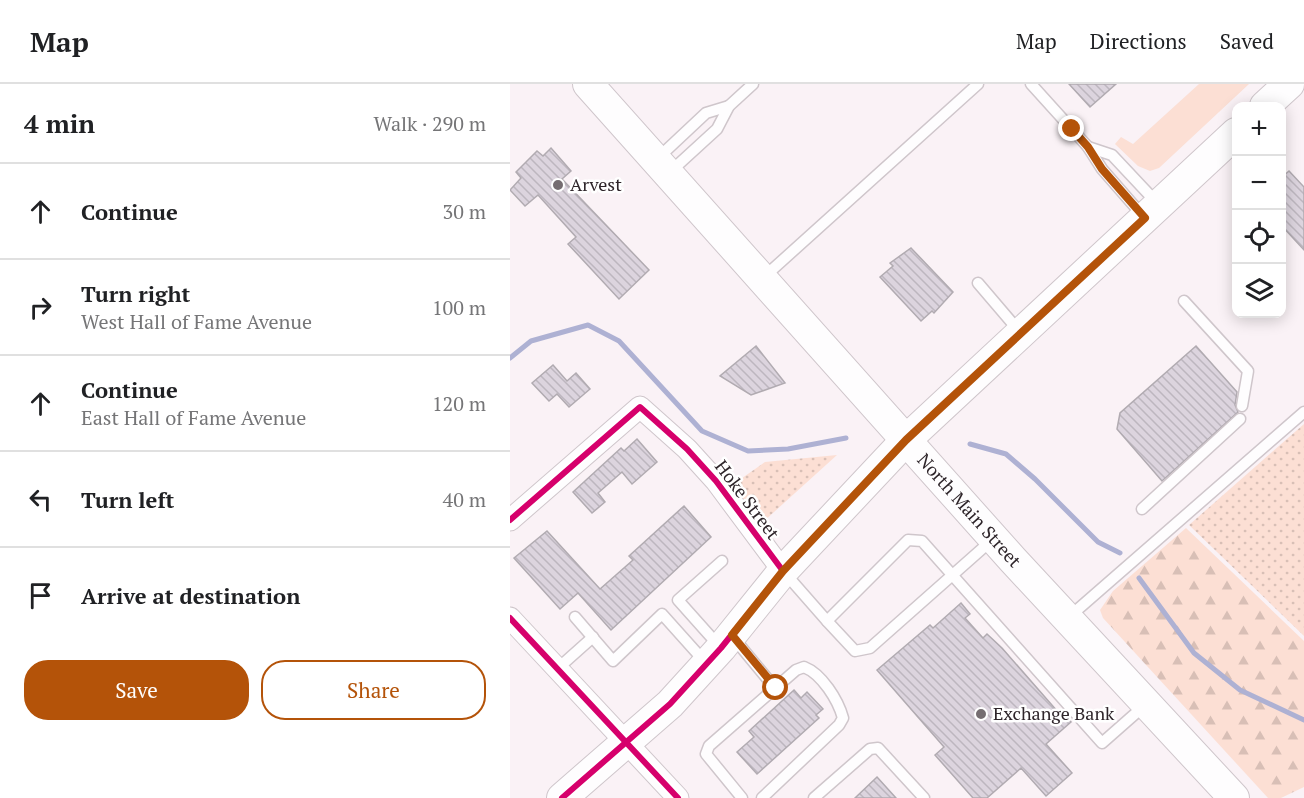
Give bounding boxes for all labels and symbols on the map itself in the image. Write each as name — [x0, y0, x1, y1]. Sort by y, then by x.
route end — [1058, 115, 1084, 141]
place label: Arvest — [570, 172, 622, 196]
marker: Arvest — [551, 178, 565, 192]
street label: North Main Street — [912, 448, 1027, 572]
street label: Hoke Street — [710, 455, 786, 544]
route start — [762, 674, 788, 700]
place label: Exchange Bank — [993, 701, 1115, 725]
marker: Exchange Bank — [974, 707, 988, 721]

